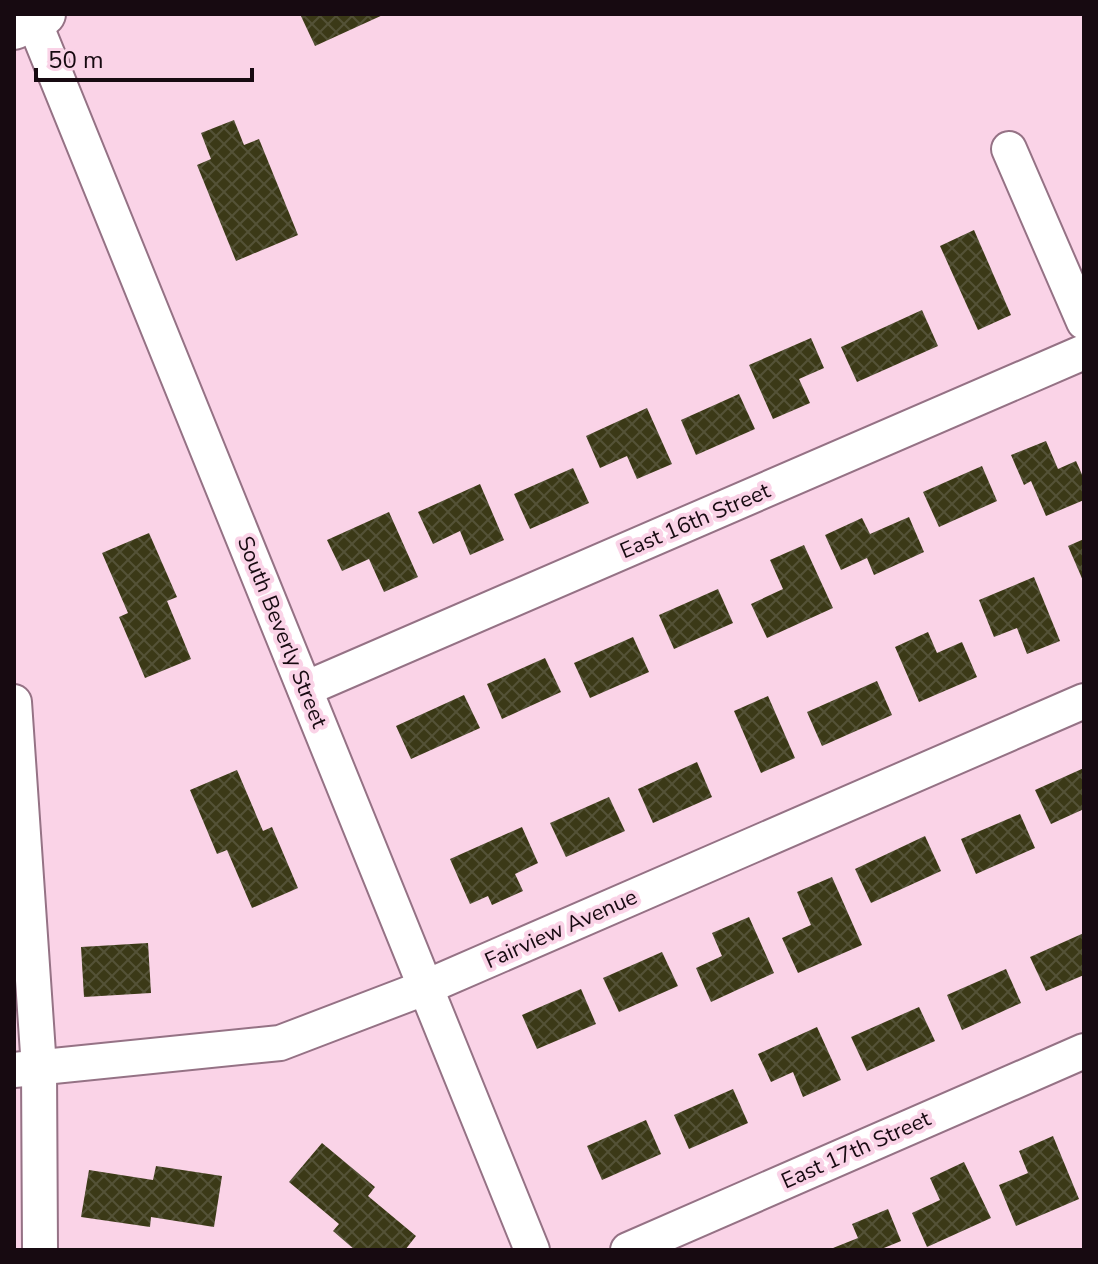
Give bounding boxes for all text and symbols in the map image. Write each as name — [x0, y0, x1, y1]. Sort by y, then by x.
scale bar — [36, 32, 252, 82]
text: 50 m — [48, 44, 104, 76]
street label: East 16th Street — [615, 476, 775, 566]
street label: South Beverly Street — [230, 532, 334, 733]
street label: Fairview Avenue — [480, 882, 642, 976]
street label: East 17th Street — [777, 1104, 936, 1196]

